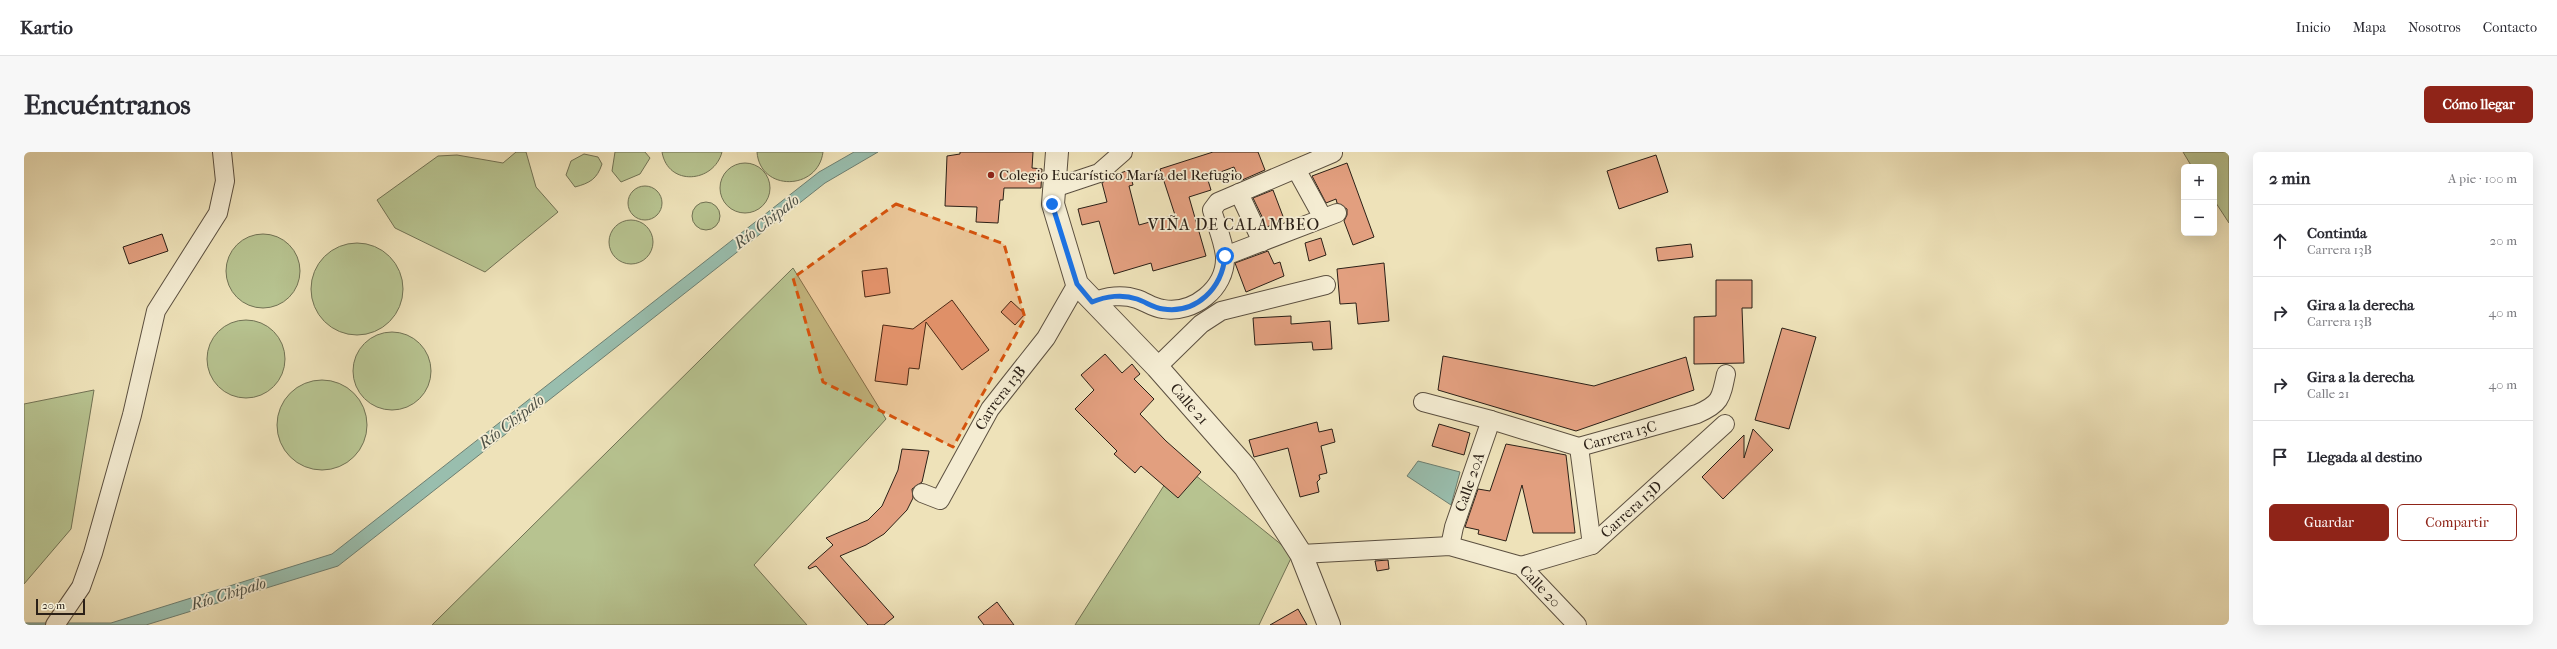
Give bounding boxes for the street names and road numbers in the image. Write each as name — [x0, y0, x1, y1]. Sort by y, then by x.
street label: Carrera 13B — [971, 362, 1029, 433]
street label: Calle 21 — [1166, 379, 1212, 428]
street label: Carrera 13C — [1581, 417, 1659, 454]
street label: Calle 20A — [1451, 450, 1488, 514]
street label: Carrera 13D — [1597, 477, 1666, 542]
street label: Calle 20 — [1516, 561, 1565, 611]

